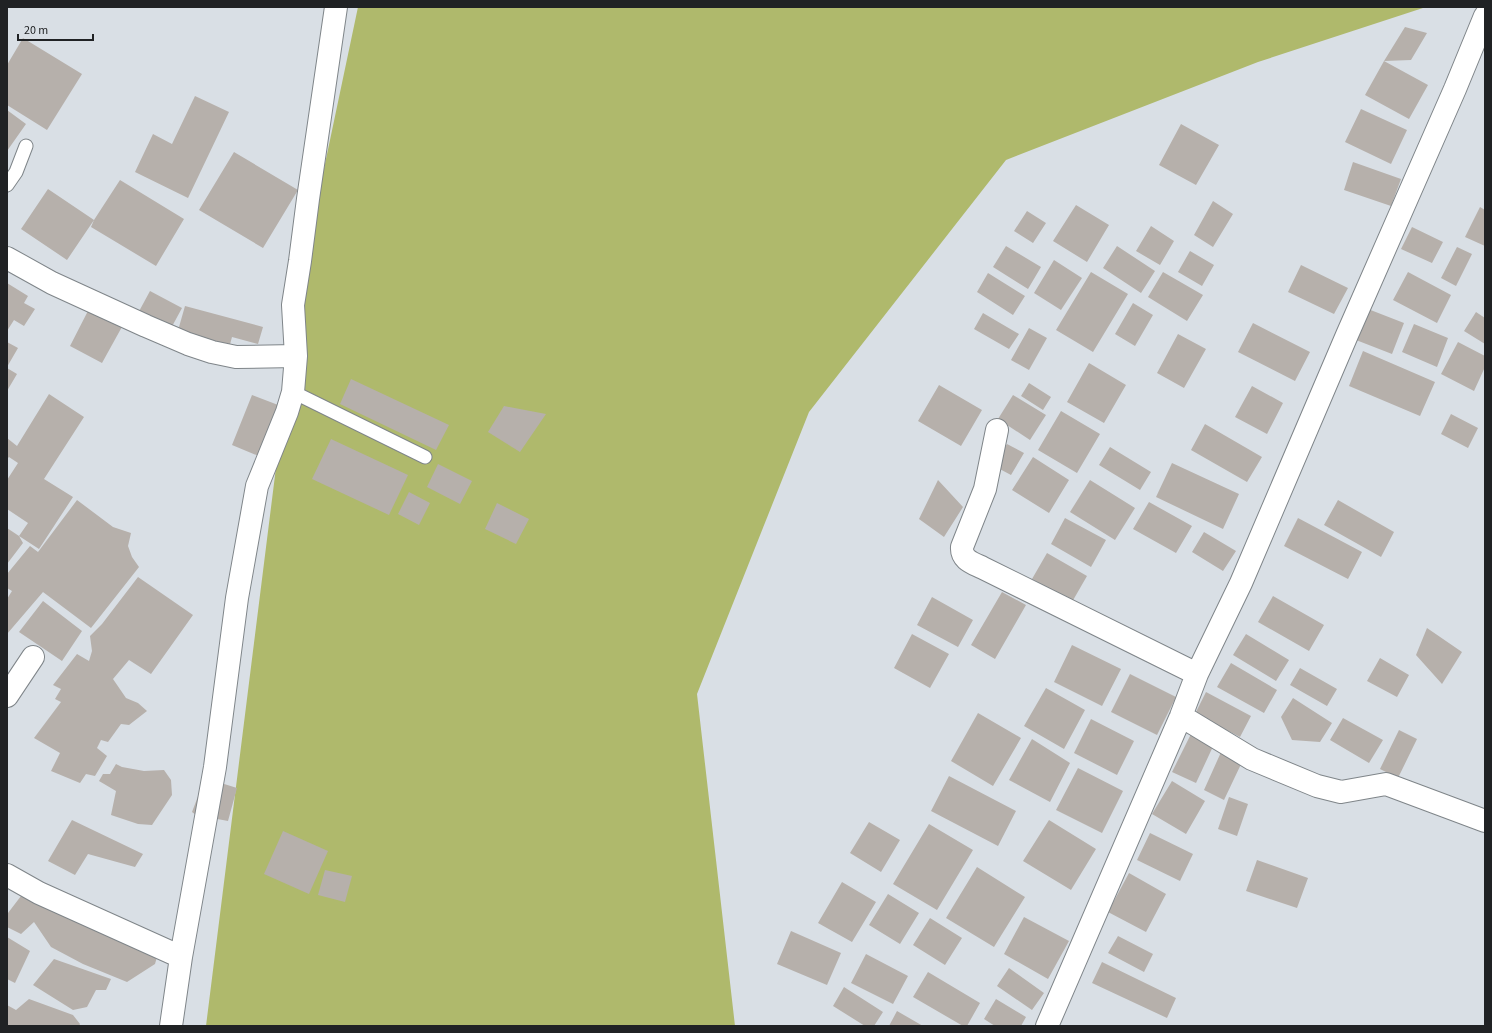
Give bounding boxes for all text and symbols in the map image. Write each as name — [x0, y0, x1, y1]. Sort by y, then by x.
scale bar — [18, 16, 93, 42]
text: 20 m — [24, 22, 48, 39]

